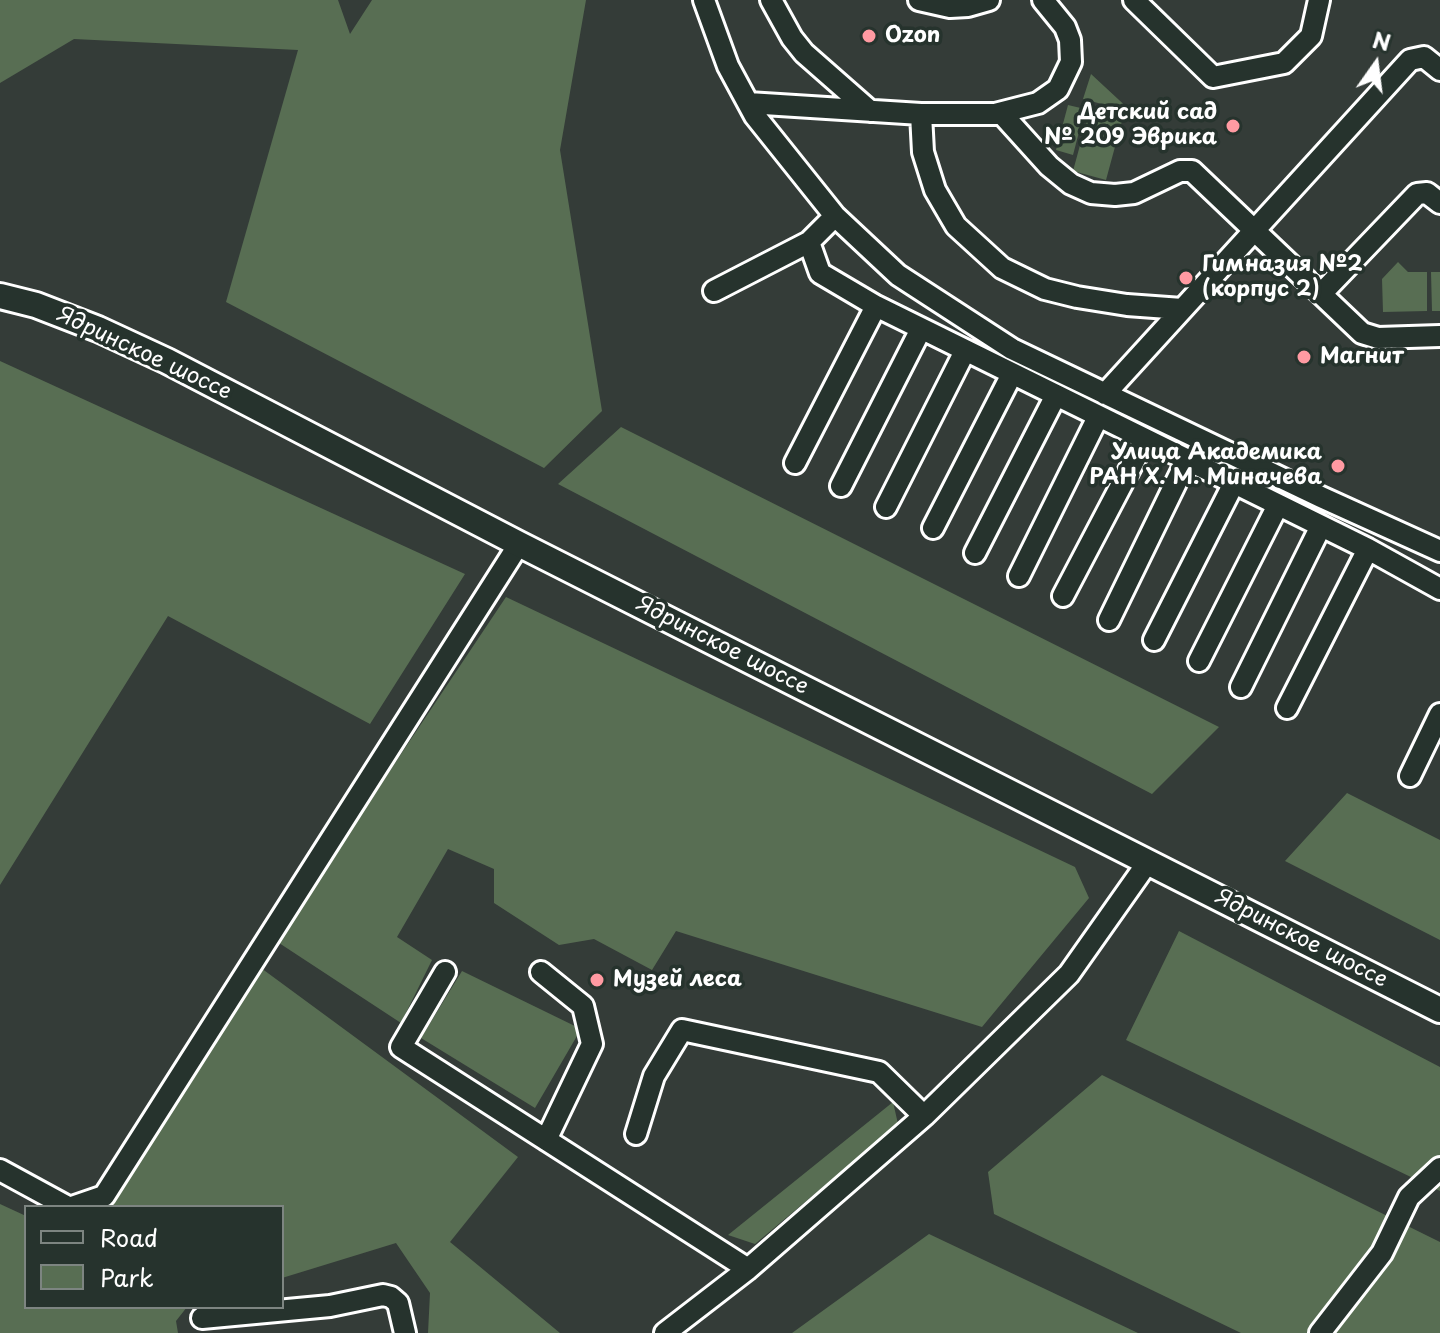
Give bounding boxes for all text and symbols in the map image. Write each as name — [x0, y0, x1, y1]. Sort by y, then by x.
text: N — [1369, 22, 1394, 58]
place label: Ozon — [885, 23, 940, 49]
north arrow — [1336, 24, 1416, 104]
marker: Ozon — [860, 27, 878, 45]
place label: Детский сад № 209 Эврика — [1044, 100, 1217, 152]
marker: Детский сад № 209 Эврика — [1224, 117, 1242, 135]
place label: Гимназия №2 (корпус 2) — [1202, 252, 1363, 304]
marker: Гимназия №2 (корпус 2) — [1177, 269, 1195, 287]
street label: Ядринское шоссе — [52, 302, 236, 406]
place label: Магнит — [1320, 344, 1404, 370]
marker: Магнит — [1295, 348, 1313, 366]
place label: Улица Академика РАН Х. М. Миначева — [1089, 440, 1322, 492]
marker: Улица Академика РАН Х. М. Миначева — [1329, 457, 1347, 475]
street label: Ядринское шоссе — [631, 591, 813, 701]
street label: Ядринское шоссе — [1210, 884, 1392, 994]
place label: Музей леса — [613, 967, 742, 993]
marker: Музей леса — [588, 971, 606, 989]
legend — [24, 1205, 284, 1309]
text: Road — [100, 1219, 158, 1255]
text: Park — [100, 1259, 154, 1295]

